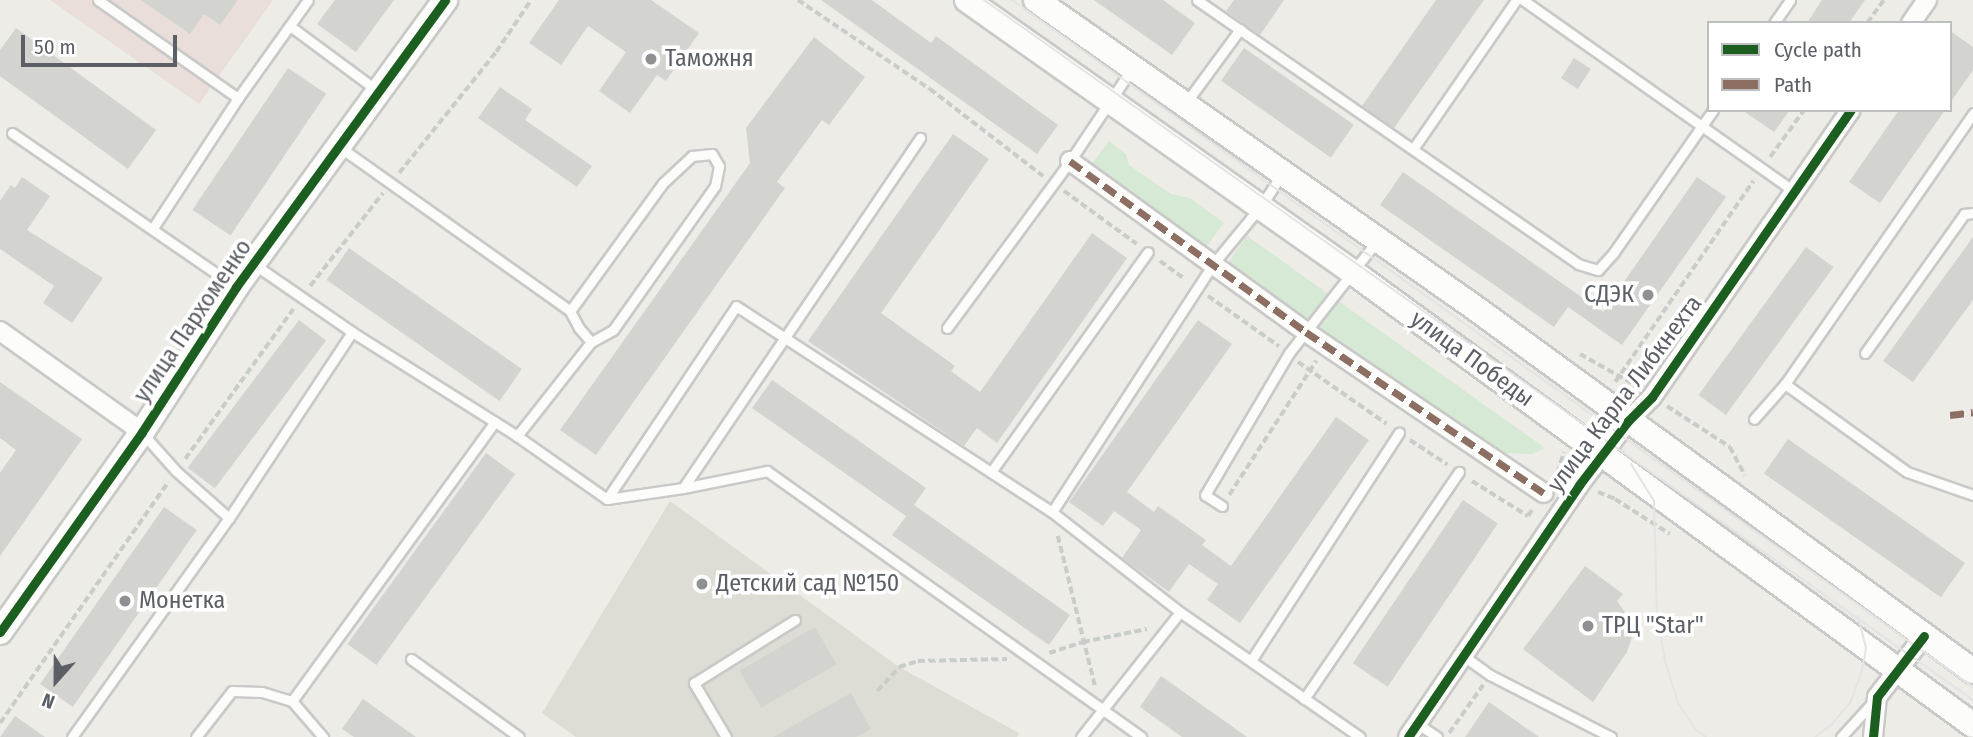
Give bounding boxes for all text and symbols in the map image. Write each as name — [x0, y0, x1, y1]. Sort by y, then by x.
scale bar — [24, 21, 180, 65]
legend — [1707, 21, 1952, 112]
text: 50 m — [34, 34, 76, 60]
text: Cycle path — [1774, 37, 1862, 63]
place label: Таможня — [665, 45, 754, 73]
marker: Таможня — [643, 51, 659, 67]
text: Path — [1774, 72, 1812, 98]
street label: улица Пархоменко — [128, 234, 258, 408]
place label: СДЭК — [1584, 281, 1634, 309]
marker: СДЭК — [1640, 287, 1656, 303]
street label: улица Карла Либкнехта — [1542, 290, 1708, 498]
street label: улица Победы — [1405, 305, 1539, 413]
place label: Детский сад №150 — [716, 570, 899, 598]
marker: Детский сад №150 — [694, 576, 710, 592]
place label: Монетка — [139, 587, 225, 615]
marker: Монетка — [117, 593, 133, 609]
place label: ТРЦ "Star" — [1602, 612, 1704, 640]
marker: ТРЦ "Star" — [1580, 618, 1596, 634]
north arrow — [21, 646, 91, 716]
text: N — [39, 688, 58, 714]

